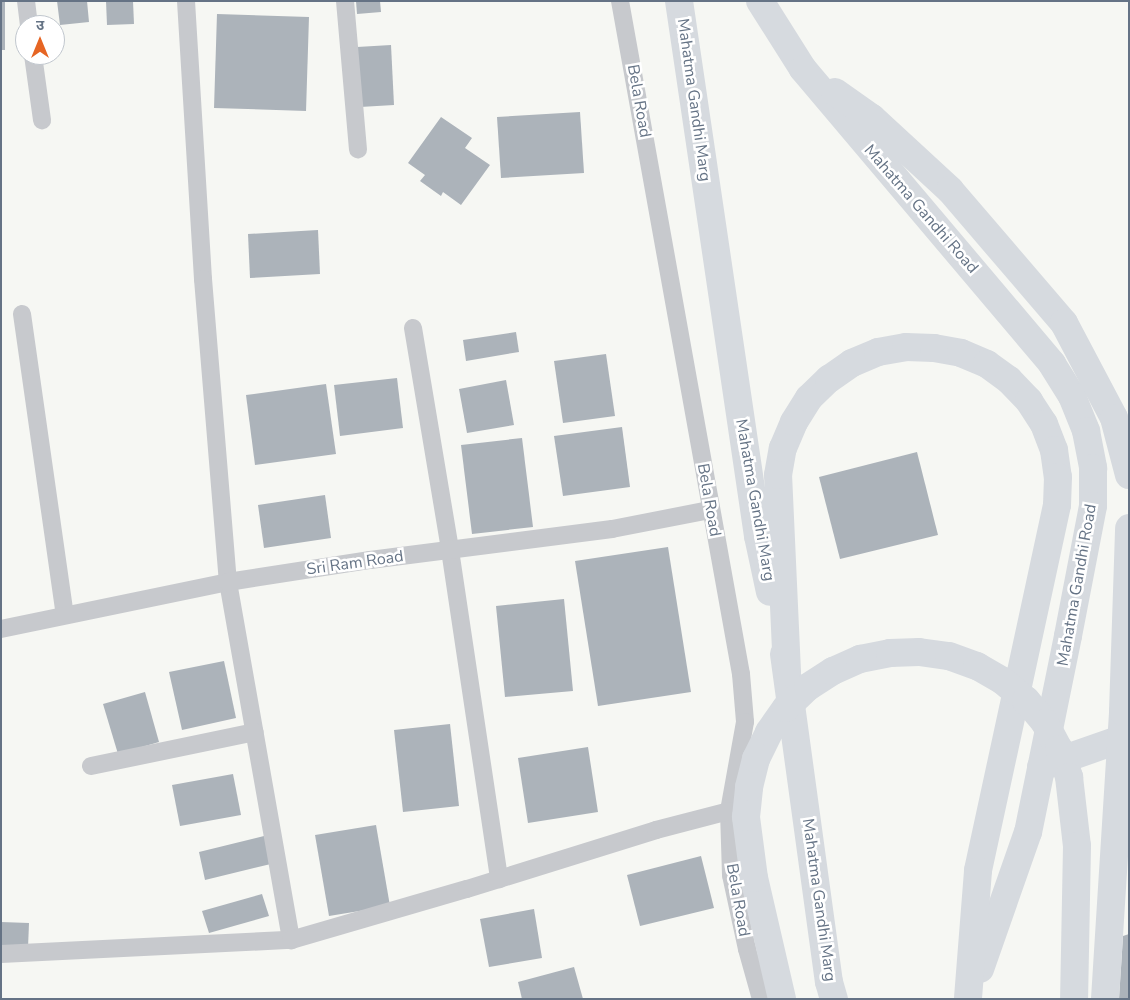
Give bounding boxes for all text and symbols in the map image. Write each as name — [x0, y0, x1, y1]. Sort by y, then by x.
north arrow — [15, 15, 65, 65]
text: उ — [36, 16, 44, 35]
street label: Mahatma Gandhi Marg — [673, 17, 715, 183]
street label: Bela Road — [623, 63, 655, 139]
street label: Mahatma Gandhi Road — [860, 141, 982, 277]
street label: Mahatma Gandhi Marg — [731, 417, 779, 583]
street label: Bela Road — [693, 462, 725, 538]
street label: Mahatma Gandhi Road — [1053, 502, 1101, 668]
street label: Sri Ram Road — [305, 547, 405, 579]
street label: Mahatma Gandhi Marg — [798, 817, 840, 983]
street label: Bela Road — [722, 862, 754, 938]

